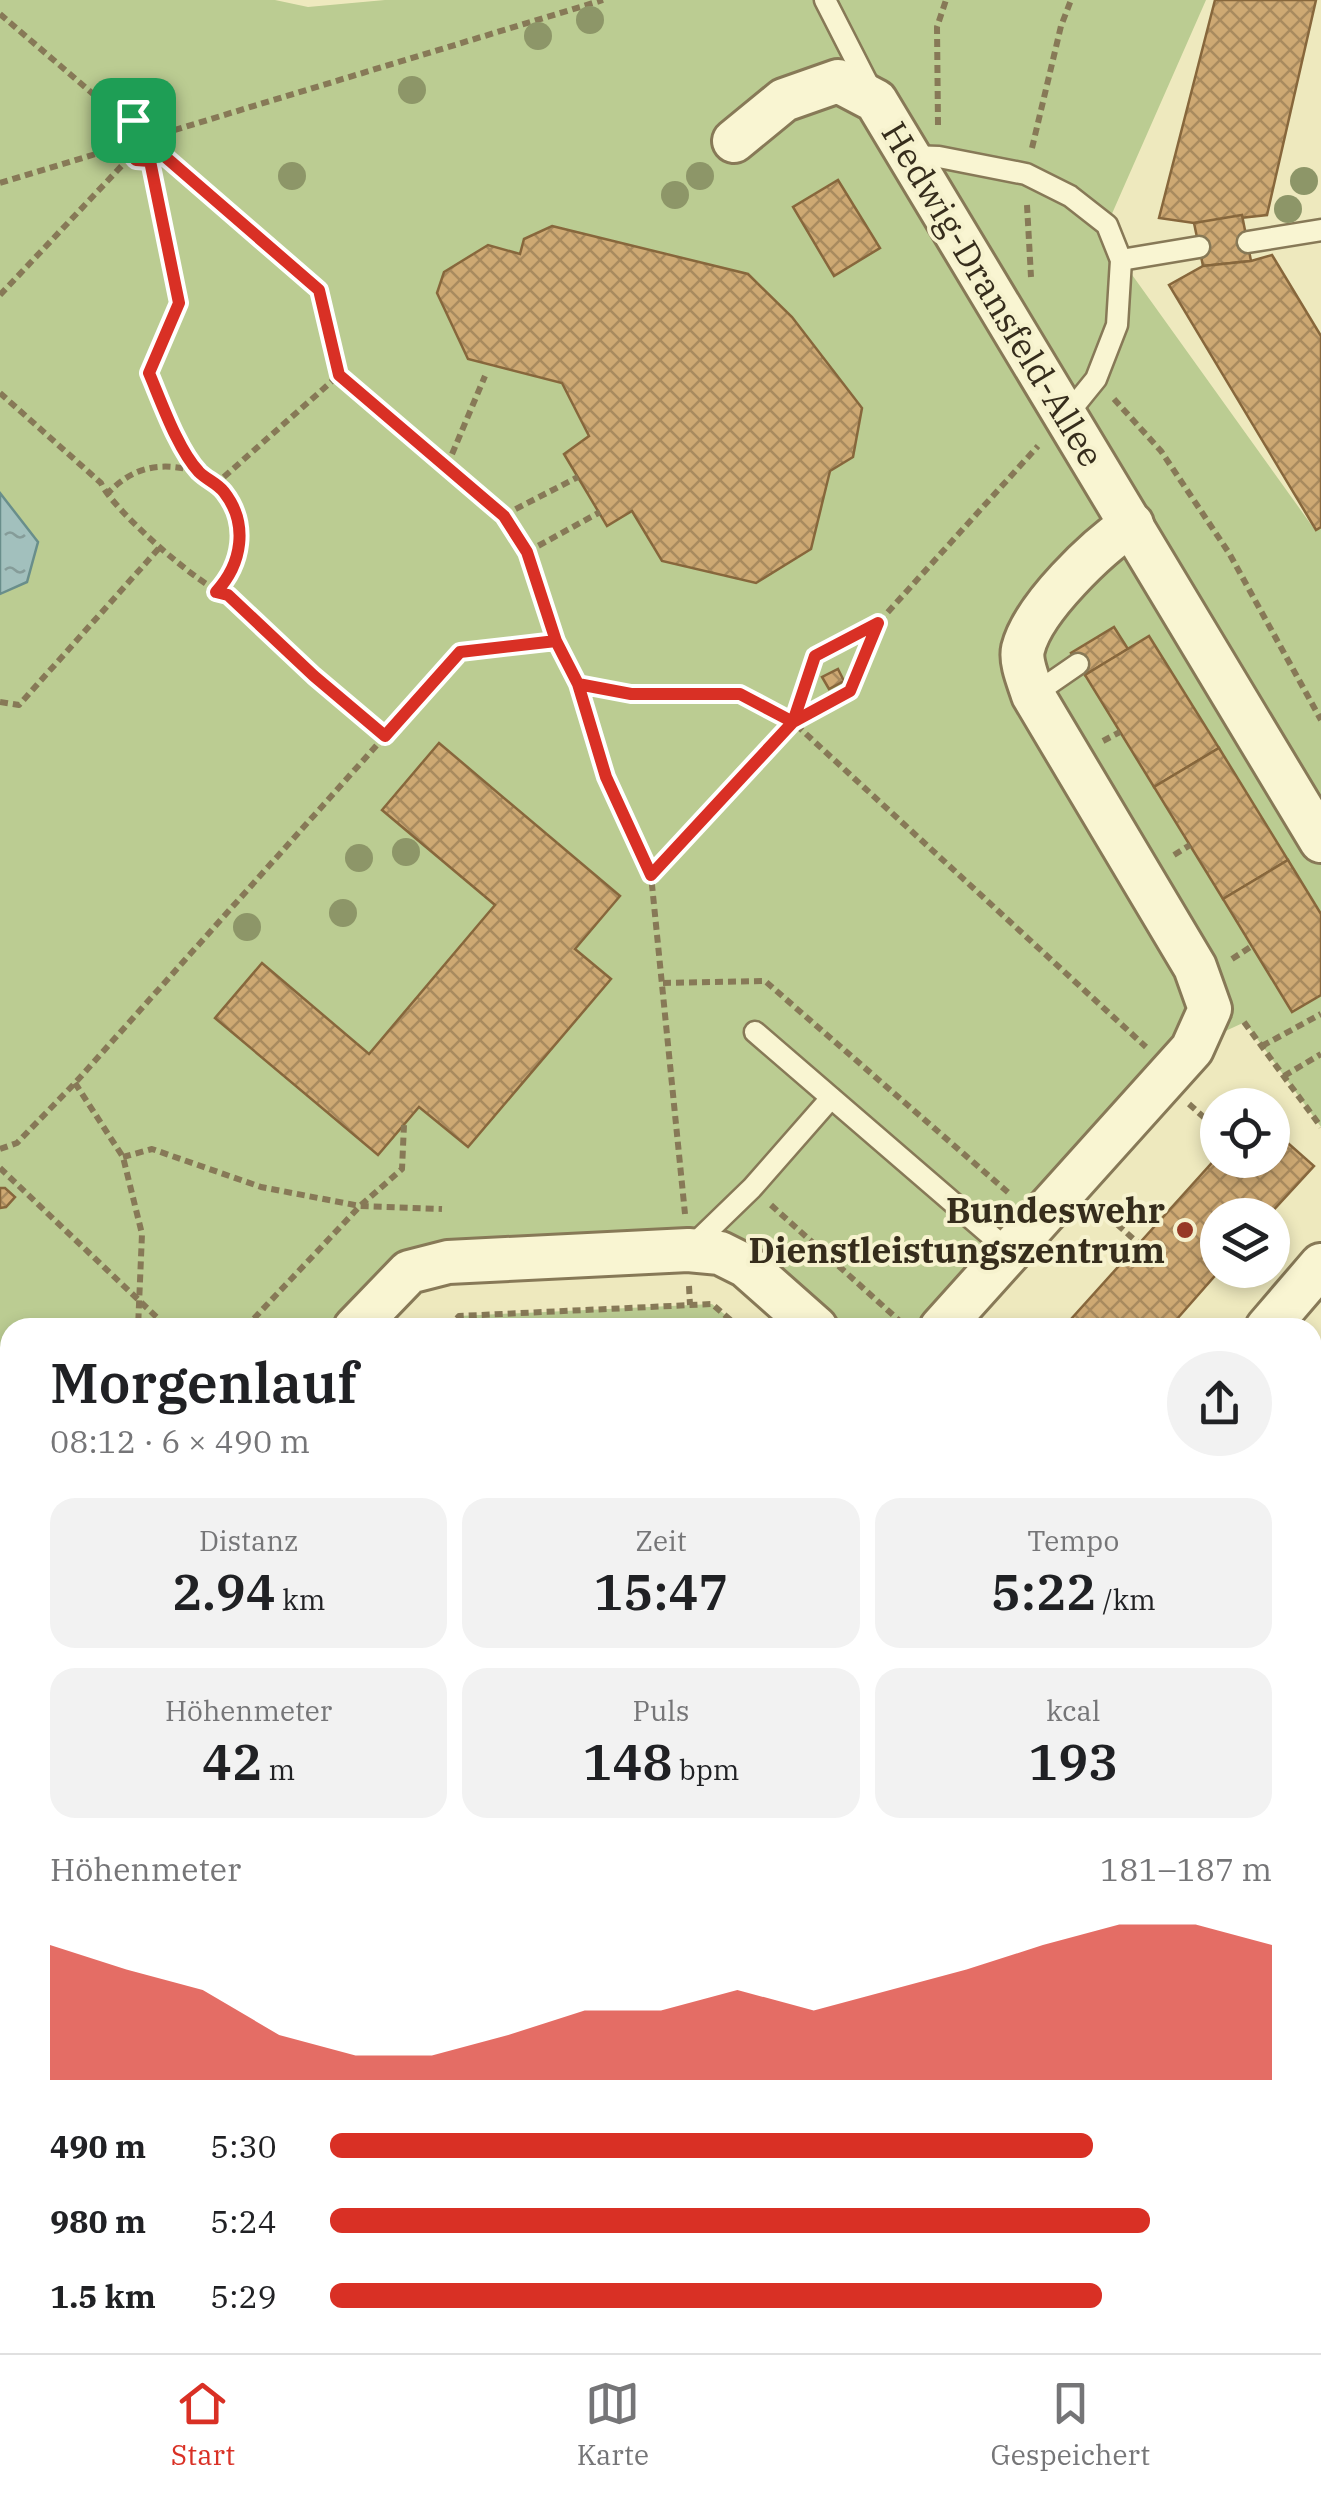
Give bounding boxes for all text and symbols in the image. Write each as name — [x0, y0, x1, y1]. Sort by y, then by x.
pin — [91, 78, 176, 163]
icon: arrive — [106, 93, 161, 148]
street label: Hedwig-Dransfeld-Allee — [872, 113, 1114, 475]
map controls — [1200, 1088, 1290, 1288]
button: locate — [1200, 1088, 1290, 1178]
place label: Bundeswehr Dienstleistungszentrum — [748, 1187, 1165, 1273]
button: layers — [1200, 1198, 1290, 1288]
marker: Bundeswehr Dienstleistungszentrum — [1174, 1219, 1196, 1241]
text: Morgenlauf — [50, 1347, 358, 1418]
button: share — [1167, 1351, 1272, 1456]
text: 08:12 · 6 × 490 m — [50, 1420, 310, 1462]
text: Distanz — [199, 1522, 298, 1559]
text: Zeit — [635, 1522, 687, 1559]
text: Tempo — [1027, 1522, 1119, 1559]
text: 2.94 — [172, 1559, 276, 1624]
text: 15:47 — [594, 1559, 728, 1624]
text: 5:22 — [991, 1559, 1096, 1624]
text: km — [276, 1581, 325, 1618]
text: /km — [1096, 1581, 1156, 1618]
text: Höhenmeter — [165, 1692, 332, 1729]
text: Puls — [633, 1692, 689, 1729]
text: kcal — [1046, 1692, 1100, 1729]
text: 42 — [202, 1729, 262, 1794]
text: 148 — [582, 1729, 672, 1794]
text: 193 — [1028, 1729, 1118, 1794]
text: m — [262, 1751, 295, 1788]
text: bpm — [672, 1751, 740, 1788]
text: Höhenmeter — [50, 1848, 241, 1890]
text: 181–187 m — [1100, 1848, 1272, 1890]
text: 490 m — [50, 2125, 146, 2167]
text: 5:30 — [210, 2125, 277, 2167]
text: 980 m — [50, 2200, 146, 2242]
text: 5:24 — [210, 2200, 277, 2242]
text: 1.5 km — [50, 2275, 156, 2317]
text: 5:29 — [210, 2275, 277, 2317]
tab: Start — [171, 2376, 235, 2473]
tab: Karte — [577, 2376, 649, 2473]
tab: Gespeichert — [991, 2376, 1150, 2473]

